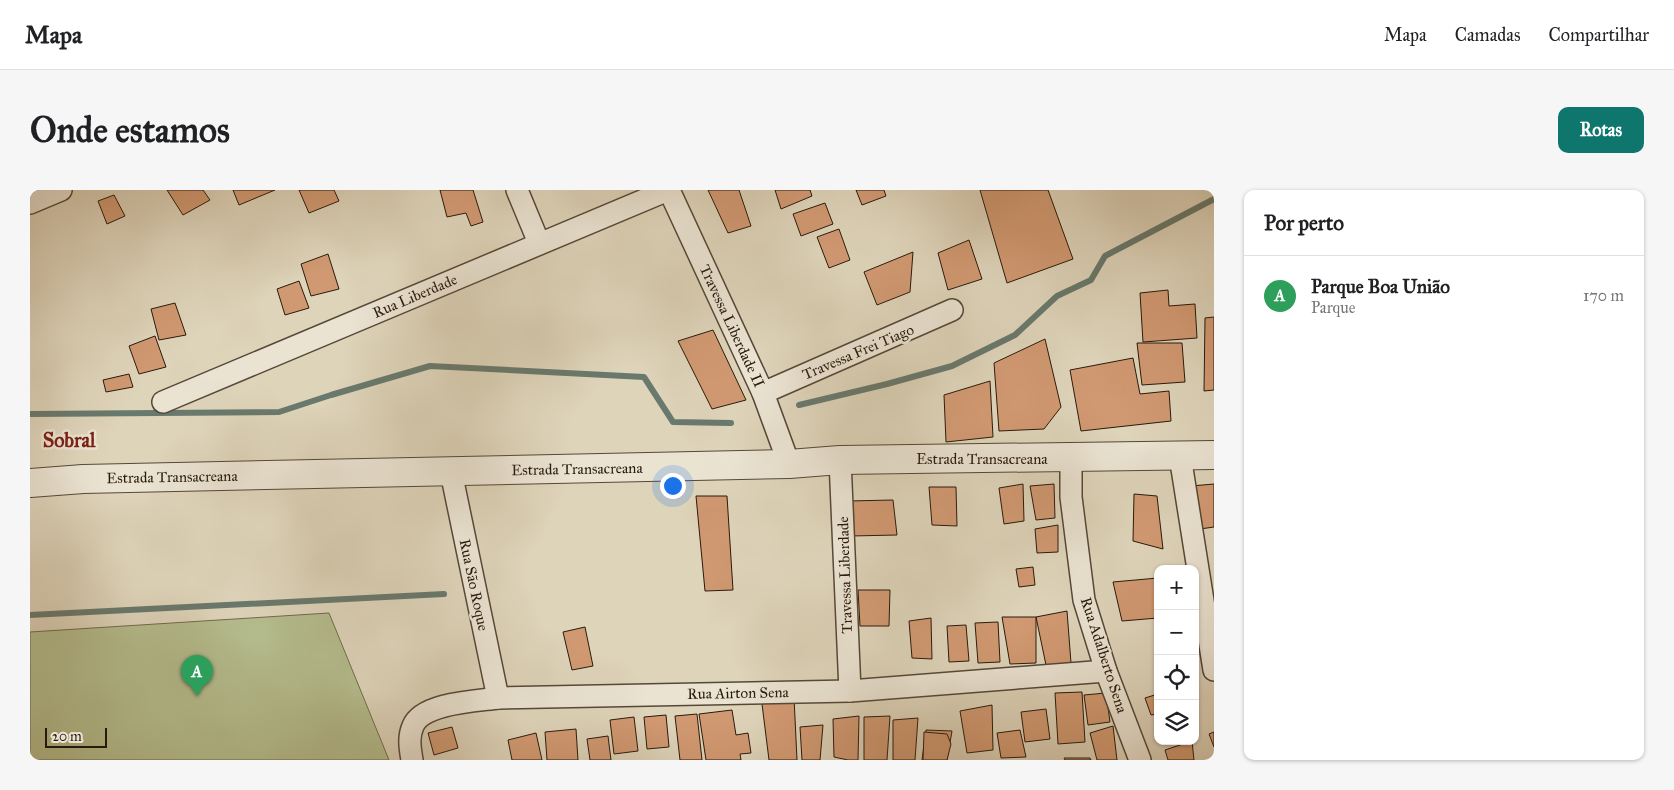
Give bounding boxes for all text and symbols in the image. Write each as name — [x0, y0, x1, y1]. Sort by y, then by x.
text: Mapa — [25, 20, 82, 50]
text: Mapa — [1384, 24, 1427, 46]
text: Camadas — [1455, 24, 1521, 46]
text: Compartilhar — [1549, 24, 1649, 46]
button: Rotas — [1558, 107, 1644, 153]
text: Onde estamos — [30, 109, 230, 152]
text: Por perto — [1264, 210, 1344, 236]
street label: Travessa Liberdade II — [696, 262, 768, 390]
street label: Rua Liberdade — [370, 270, 460, 322]
text: Parque Boa União — [1311, 275, 1450, 298]
text: A — [1275, 286, 1285, 305]
text: 170 m — [1583, 286, 1624, 305]
text: Parque — [1311, 298, 1355, 317]
street label: Travessa Frei Tiago — [799, 320, 917, 384]
district label: Sobral — [43, 428, 96, 452]
street label: Estrada Transacreana — [916, 450, 1048, 468]
street label: Estrada Transacreana — [511, 459, 643, 479]
street label: Estrada Transacreana — [106, 467, 238, 487]
your location — [660, 473, 686, 499]
street label: Travessa Liberdade — [834, 516, 856, 634]
street label: Rua São Roque — [455, 537, 493, 633]
map controls — [1154, 565, 1199, 745]
button: + — [1154, 565, 1199, 610]
street label: Rua Adalberto Sena — [1077, 595, 1131, 716]
button: − — [1154, 610, 1199, 655]
pin: A — [181, 655, 213, 696]
button: locate — [1154, 655, 1199, 700]
street label: Rua Airton Sena — [687, 683, 790, 703]
button: layers — [1154, 700, 1199, 745]
scale bar — [45, 725, 108, 748]
text: 20 m — [52, 728, 82, 745]

